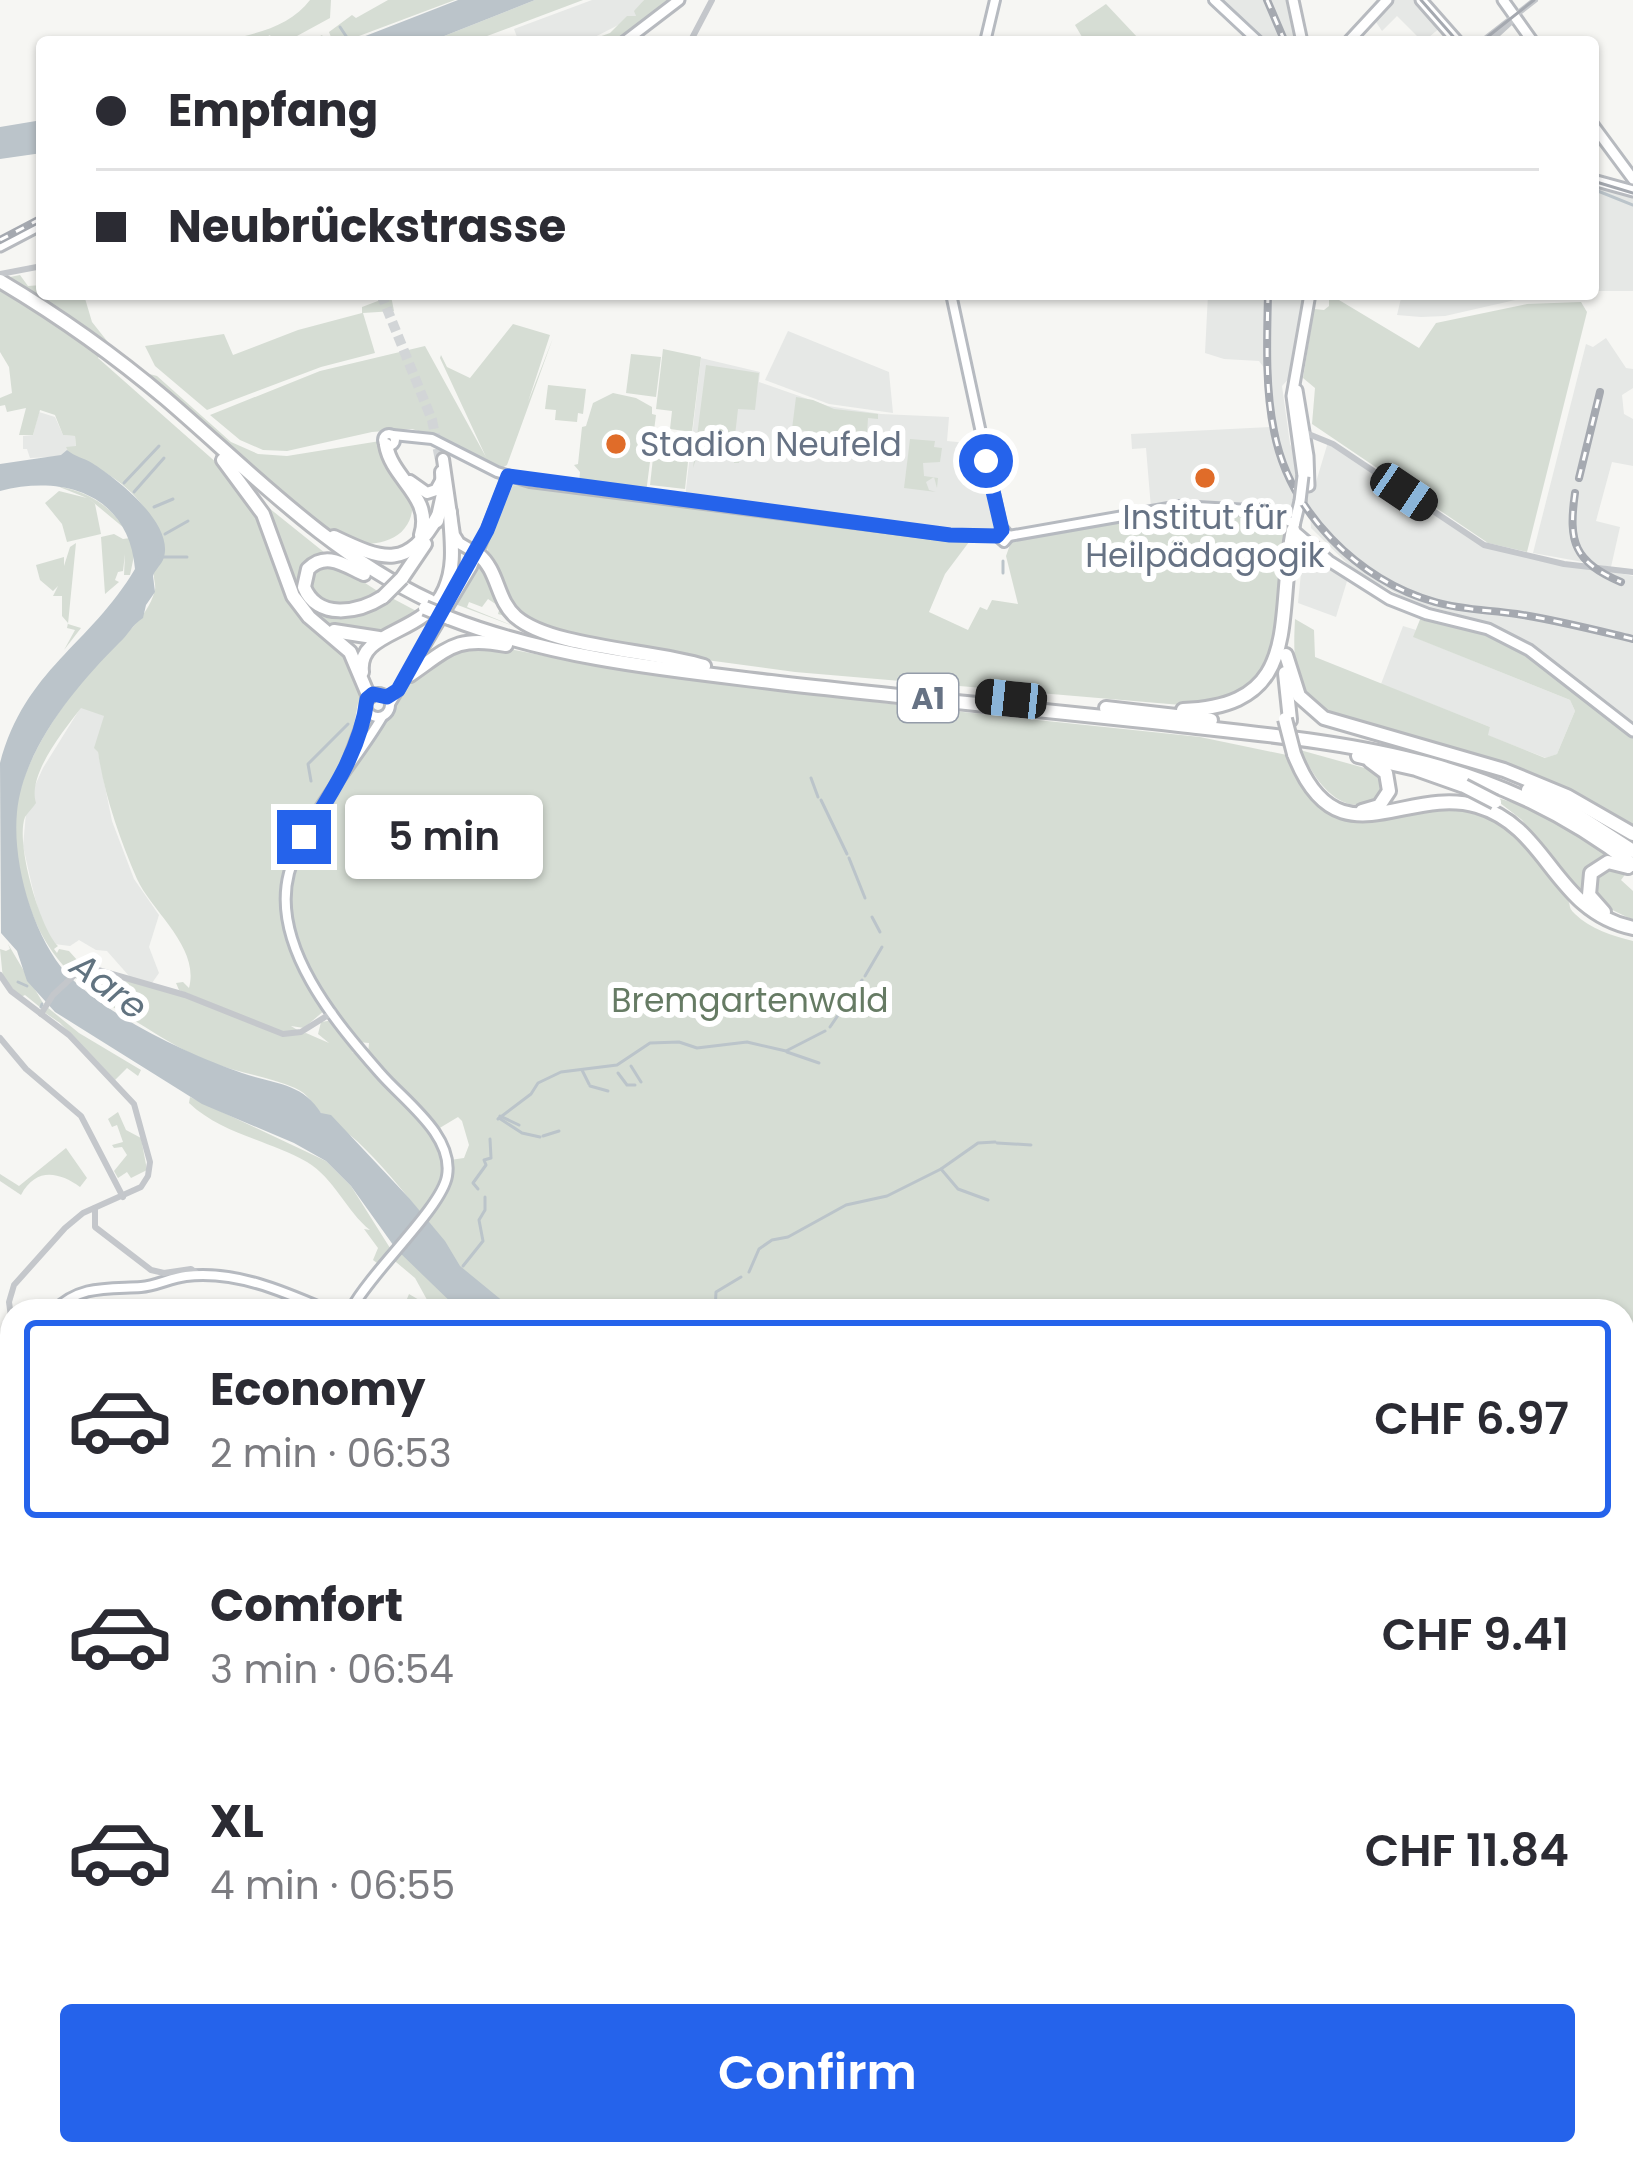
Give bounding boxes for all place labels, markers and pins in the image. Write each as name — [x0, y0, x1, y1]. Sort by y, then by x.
place label: Stadion Neufeld — [640, 421, 902, 468]
marker: Stadion Neufeld — [603, 431, 629, 457]
marker: Institut für Heilpädagogik — [1192, 465, 1218, 491]
place label: Institut für Heilpädagogik — [1085, 494, 1325, 579]

